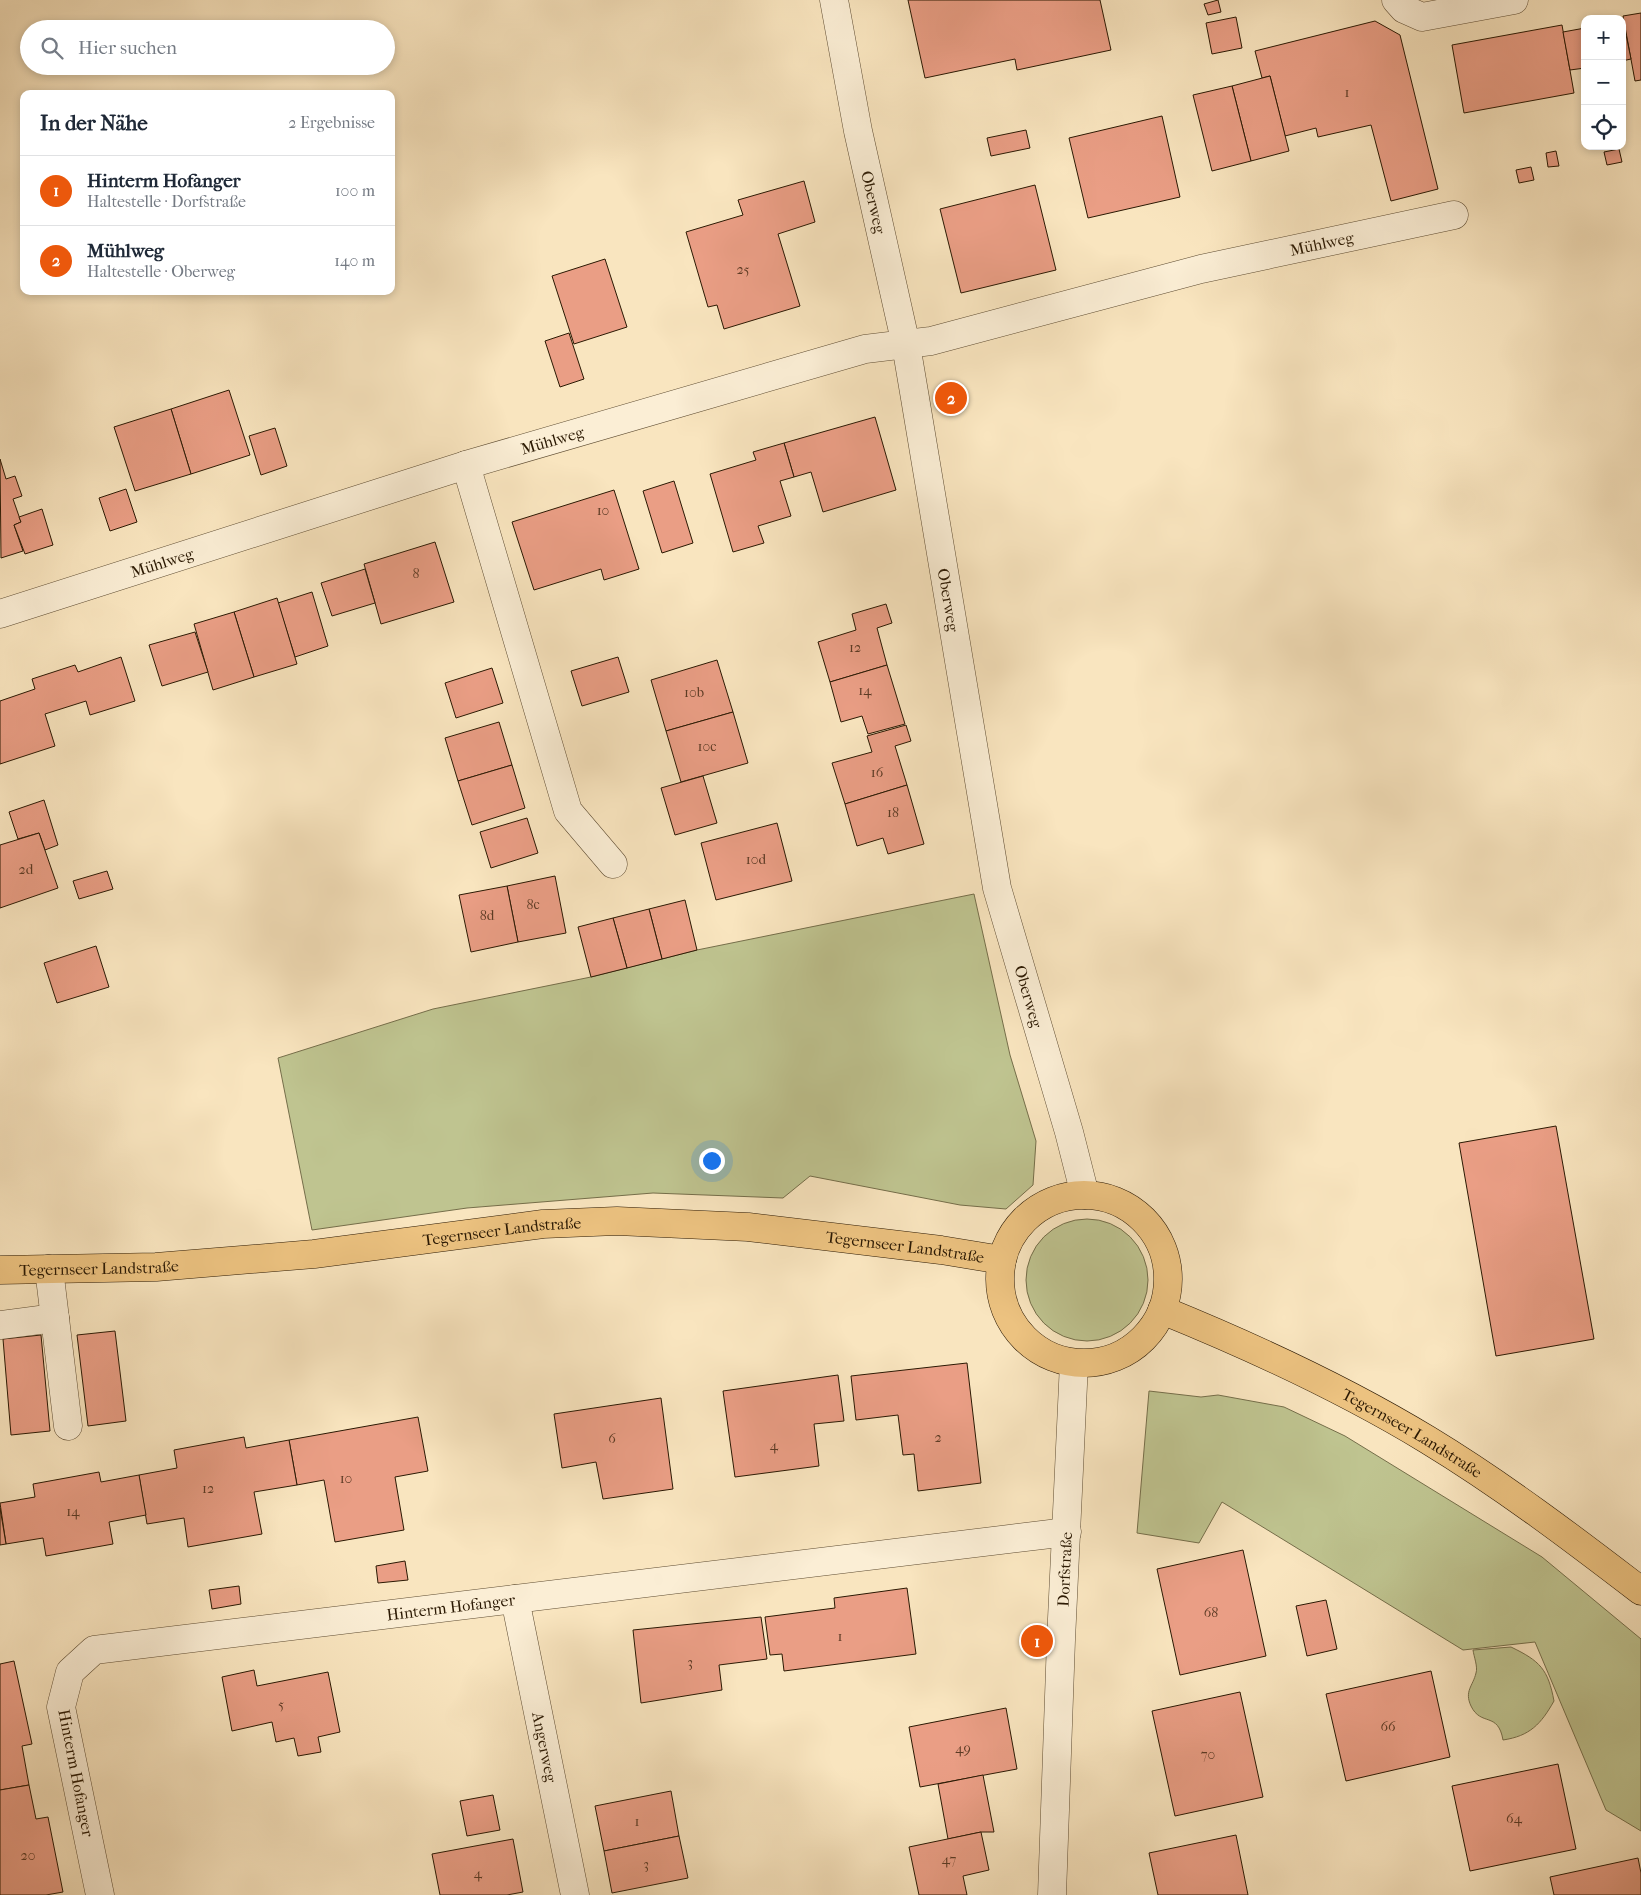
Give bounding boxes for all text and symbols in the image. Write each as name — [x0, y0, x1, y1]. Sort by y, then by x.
map controls — [1581, 15, 1626, 150]
button: + — [1581, 15, 1626, 60]
search box — [20, 20, 395, 75]
icon: search — [38, 34, 66, 62]
text: Hier suchen — [78, 37, 177, 59]
button: − — [1581, 60, 1626, 105]
house number: 1 — [1345, 84, 1350, 101]
button: locate — [1581, 105, 1626, 150]
text: In der Nähe — [40, 111, 148, 135]
text: 2 Ergebnisse — [288, 113, 375, 132]
street label: Oberweg — [858, 169, 890, 236]
text: Hinterm Hofanger — [87, 170, 241, 192]
text: 1 — [53, 181, 59, 200]
text: 100 m — [335, 181, 375, 200]
text: Haltestelle · Dorfstraße — [87, 192, 246, 211]
street label: Mühlweg — [1288, 227, 1356, 259]
text: Mühlweg — [87, 240, 164, 262]
text: 2 — [52, 251, 60, 270]
text: 140 m — [334, 251, 375, 270]
house number: 25 — [736, 261, 750, 278]
text: Haltestelle · Oberweg — [87, 262, 235, 281]
pin: 2 — [935, 379, 967, 417]
street label: Mühlweg — [518, 422, 586, 458]
house number: 10 — [597, 502, 609, 519]
street label: Mühlweg — [128, 543, 196, 581]
house number: 8 — [412, 565, 420, 582]
street label: Oberweg — [934, 567, 964, 633]
house number: 12 — [849, 639, 861, 656]
house number: 14 — [858, 682, 872, 699]
house number: 10b — [684, 684, 704, 701]
house number: 10c — [698, 738, 716, 755]
house number: 16 — [871, 764, 884, 781]
house number: 18 — [887, 804, 899, 821]
house number: 10d — [746, 851, 767, 868]
house number: 2d — [19, 861, 34, 878]
house number: 8c — [526, 896, 540, 913]
house number: 8d — [480, 907, 495, 924]
street label: Oberweg — [1011, 963, 1047, 1030]
your location — [699, 1148, 725, 1174]
street label: Tegernseer Landstraße — [421, 1213, 582, 1249]
street label: Tegernseer Landstraße — [825, 1227, 986, 1266]
street label: Tegernseer Landstraße — [19, 1256, 180, 1279]
street label: Tegernseer Landstraße — [1339, 1384, 1486, 1482]
house number: 2 — [934, 1429, 942, 1446]
house number: 6 — [608, 1430, 616, 1447]
house number: 4 — [770, 1437, 779, 1454]
house number: 10 — [340, 1470, 352, 1487]
house number: 12 — [202, 1480, 214, 1497]
house number: 14 — [66, 1503, 80, 1520]
street label: Dorfstraße — [1053, 1531, 1076, 1607]
street label: Hinterm Hofanger — [385, 1589, 516, 1624]
house number: 68 — [1204, 1604, 1218, 1621]
pin: 1 — [1021, 1622, 1053, 1660]
house number: 1 — [838, 1628, 843, 1645]
house number: 3 — [687, 1654, 693, 1671]
house number: 5 — [278, 1696, 284, 1713]
street label: Hinterm Hofanger — [54, 1708, 98, 1839]
street label: Angerweg — [528, 1709, 561, 1784]
house number: 66 — [1380, 1718, 1396, 1735]
house number: 49 — [955, 1740, 971, 1757]
house number: 70 — [1201, 1746, 1215, 1763]
house number: 64 — [1506, 1810, 1523, 1827]
house number: 1 — [635, 1813, 640, 1830]
house number: 20 — [21, 1847, 35, 1864]
house number: 47 — [942, 1851, 957, 1868]
house number: 3 — [643, 1856, 649, 1873]
house number: 4 — [474, 1865, 483, 1882]

